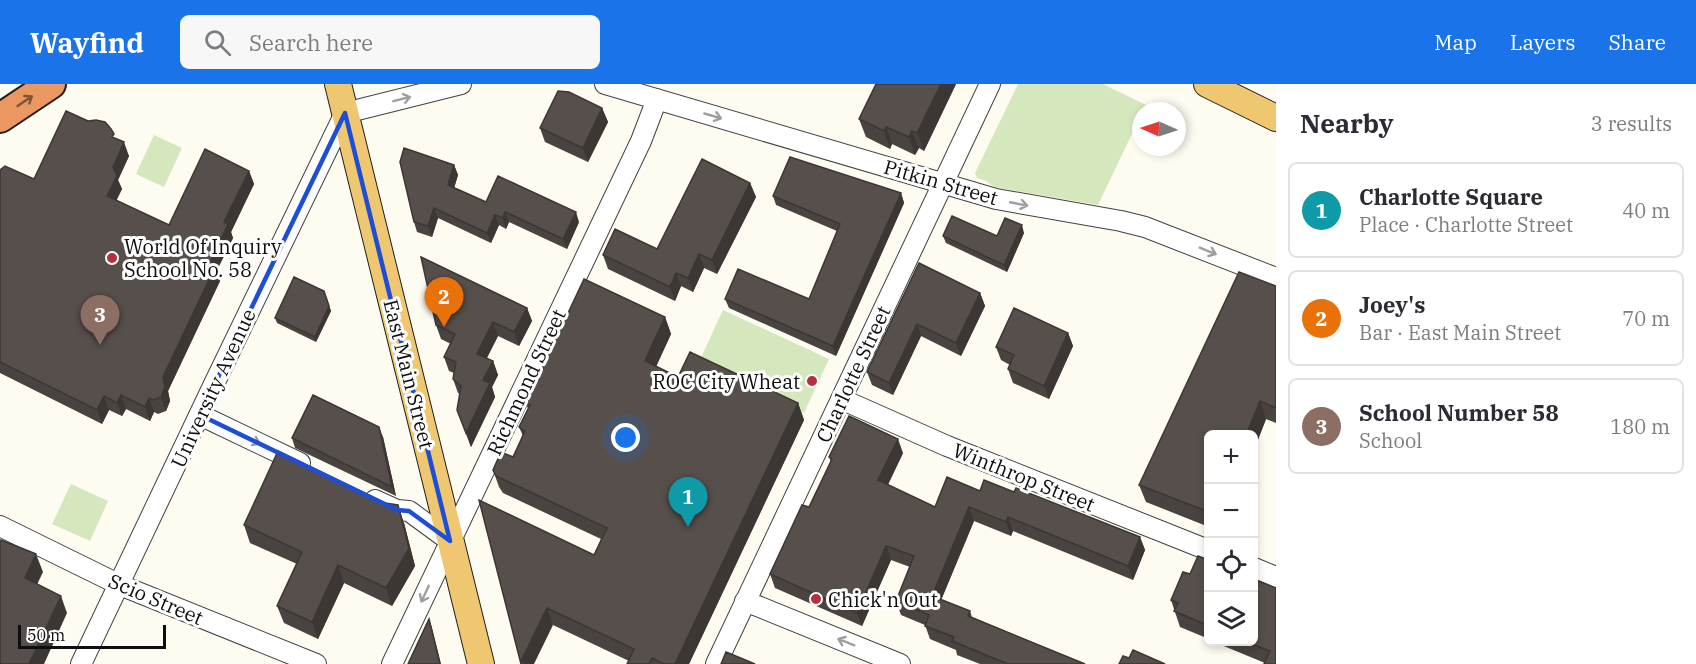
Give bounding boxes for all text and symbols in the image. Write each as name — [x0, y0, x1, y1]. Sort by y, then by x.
search box — [180, 15, 600, 69]
text: Wayfind — [30, 24, 144, 61]
icon: search — [201, 26, 234, 59]
text: Search here — [249, 28, 373, 57]
text: Map — [1434, 28, 1477, 56]
text: Layers — [1510, 28, 1576, 56]
text: Share — [1609, 28, 1666, 56]
one-way arrow — [392, 92, 411, 104]
one-way arrow — [16, 95, 33, 107]
north arrow — [1132, 102, 1186, 156]
text: Nearby — [1300, 106, 1394, 140]
text: 3 results — [1591, 110, 1672, 137]
one-way arrow — [703, 111, 722, 122]
street label: Pitkin Street — [881, 153, 1001, 211]
text: Charlotte Square — [1359, 182, 1543, 211]
text: 1 — [1316, 197, 1328, 224]
text: 40 m — [1622, 197, 1670, 224]
one-way arrow — [1009, 199, 1029, 210]
text: Place · Charlotte Street — [1359, 211, 1573, 238]
place label: World Of Inquiry School No. 58 — [124, 233, 282, 283]
one-way arrow — [1198, 246, 1216, 257]
marker: World Of Inquiry School No. 58 — [105, 251, 119, 265]
pin: 2 — [424, 278, 464, 327]
text: Joey's — [1359, 290, 1425, 319]
pin: 3 — [80, 296, 120, 345]
street label: East Main Street — [377, 296, 441, 452]
street label: Charlotte Street — [809, 301, 897, 447]
street label: University Avenue — [164, 304, 262, 472]
street label: Richmond Street — [480, 304, 572, 460]
text: 2 — [1316, 305, 1328, 332]
text: 70 m — [1622, 305, 1670, 332]
text: Bar · East Main Street — [1359, 319, 1561, 346]
place label: ROC City Wheat — [652, 368, 800, 395]
marker: ROC City Wheat — [805, 374, 819, 388]
text: School Number 58 — [1359, 398, 1559, 427]
text: 3 — [1316, 413, 1328, 440]
text: 180 m — [1610, 413, 1670, 440]
your location — [611, 423, 640, 452]
text: School — [1359, 427, 1422, 454]
map controls — [1204, 430, 1258, 646]
button: + — [1204, 430, 1258, 484]
one-way arrow — [243, 435, 261, 447]
street label: Winthrop Street — [949, 436, 1099, 518]
pin: 1 — [668, 478, 708, 527]
button: − — [1204, 484, 1258, 538]
button: locate — [1204, 538, 1258, 592]
street label: Scio Street — [104, 567, 208, 631]
one-way arrow — [419, 584, 431, 602]
place label: Chick'n Out — [828, 586, 938, 613]
marker: Chick'n Out — [809, 592, 823, 606]
button: layers — [1204, 592, 1258, 646]
scale bar — [18, 622, 166, 650]
text: 50 m — [27, 625, 65, 645]
one-way arrow — [837, 636, 855, 647]

